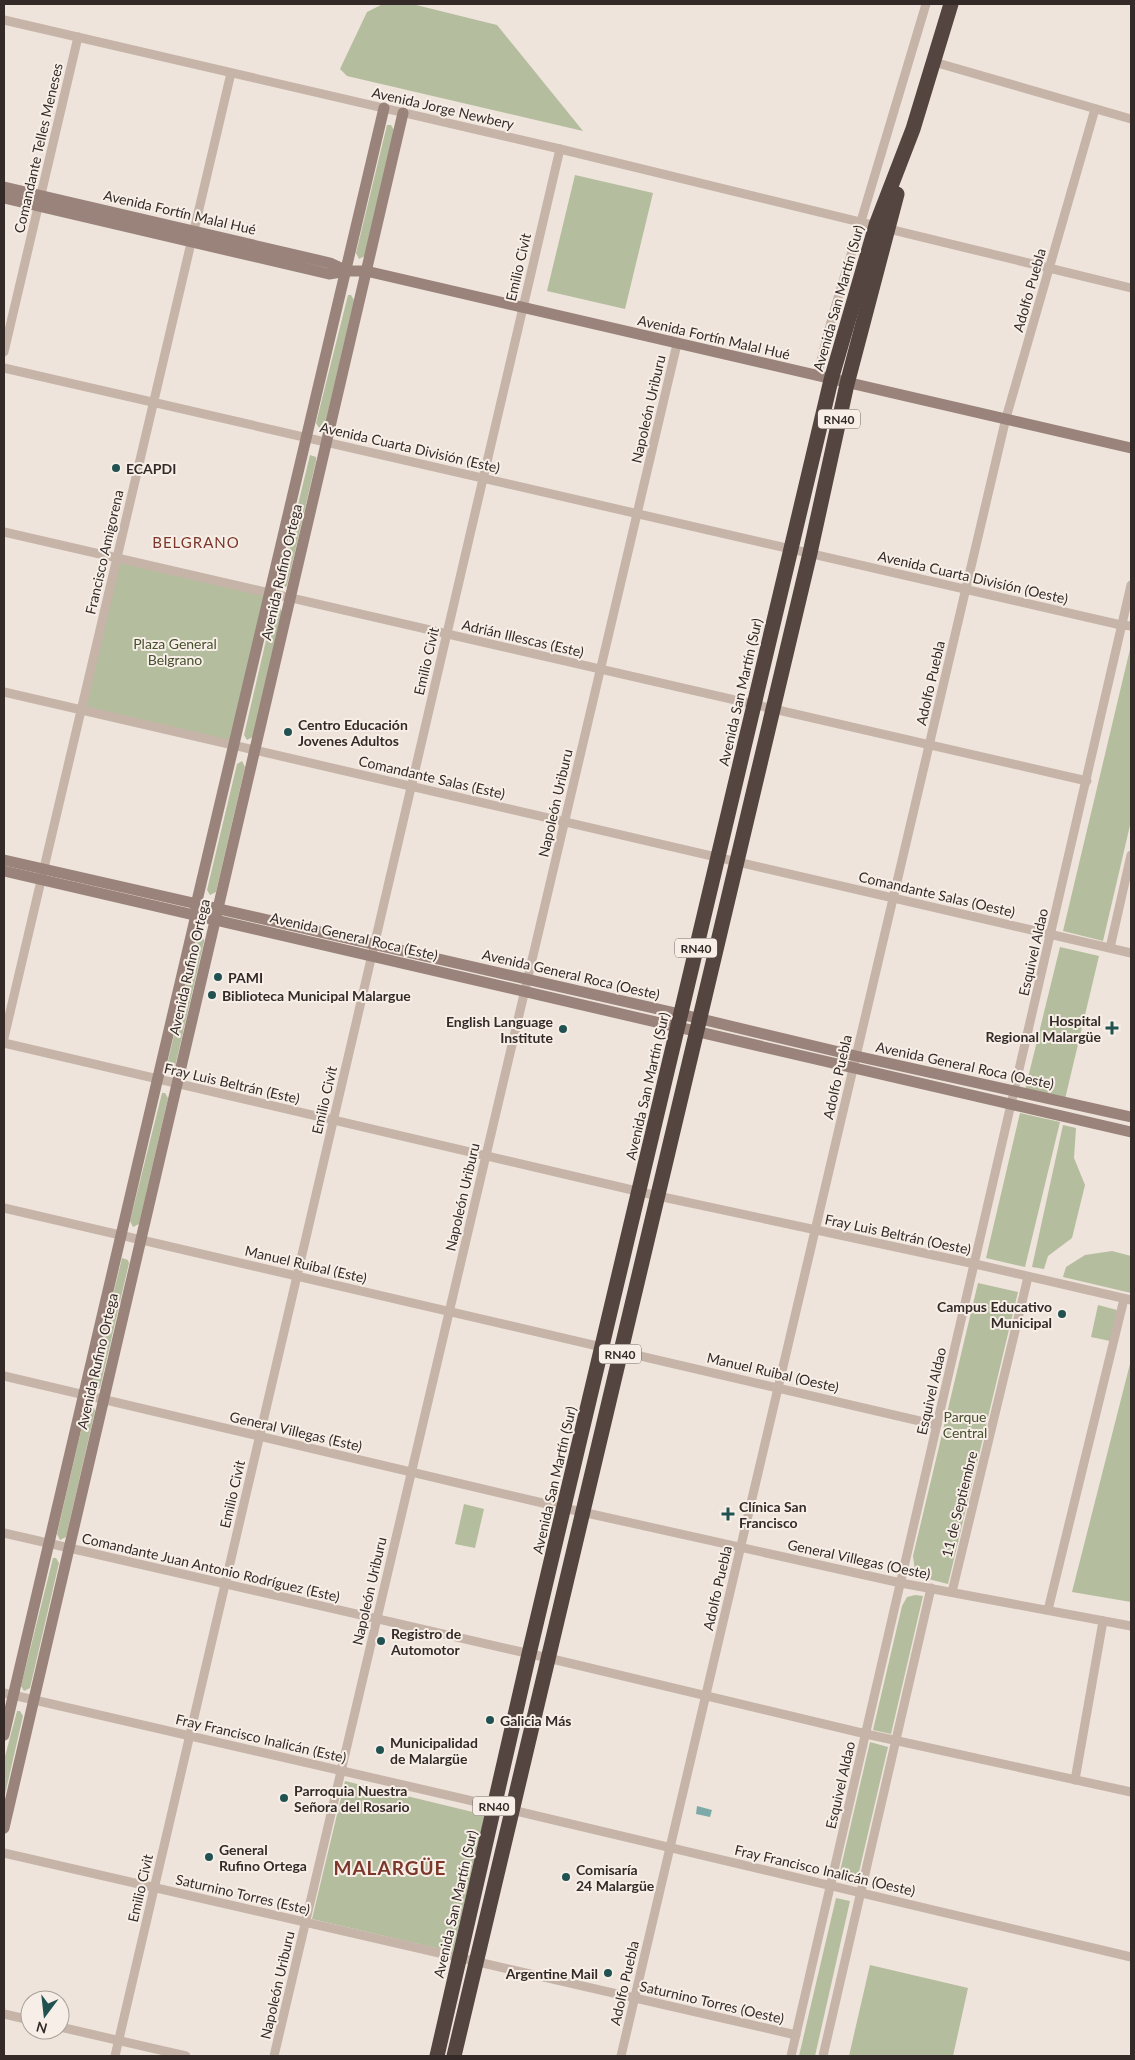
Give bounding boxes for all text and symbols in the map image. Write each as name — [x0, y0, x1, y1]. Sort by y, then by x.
street label: Comandante Telles Meneses — [10, 61, 66, 235]
street label: Avenida Jorge Newbery — [370, 83, 517, 133]
street label: Avenida Fortín Malal Hué — [102, 186, 258, 238]
street label: Avenida San Martín (Sur) — [809, 223, 867, 373]
street label: Emilio Civit — [502, 231, 534, 303]
street label: Adolfo Puebla — [1009, 246, 1049, 334]
street label: Avenida Fortín Malal Hué — [636, 311, 792, 363]
street label: Napoleón Uriburu — [627, 353, 669, 465]
road number: RN40 — [818, 409, 860, 428]
street label: Avenida Cuarta División (Este) — [318, 418, 502, 476]
place label: ECAPDI — [126, 460, 176, 477]
marker: ECAPDI — [110, 462, 122, 474]
street label: Francisco Amigorena — [81, 488, 127, 616]
street label: Avenida Rufino Ortega — [257, 502, 305, 642]
district label: BELGRANO — [152, 533, 240, 551]
street label: Avenida Cuarta División (Oeste) — [876, 547, 1070, 607]
street label: Adrián Illescas (Este) — [460, 616, 586, 660]
street label: Avenida San Martín (Sur) — [715, 616, 765, 768]
street label: Emilio Civit — [410, 625, 442, 697]
park label: Plaza General Belgrano — [133, 635, 217, 668]
street label: Adolfo Puebla — [912, 639, 948, 727]
place label: Centro Educación Jovenes Adultos — [298, 716, 408, 749]
marker: Centro Educación Jovenes Adultos — [282, 726, 294, 738]
street label: Napoleón Uriburu — [534, 747, 576, 859]
street label: Comandante Salas (Este) — [357, 752, 507, 802]
street label: Comandante Salas (Oeste) — [857, 868, 1017, 920]
street label: Avenida Rufino Ortega — [165, 897, 213, 1037]
street label: Esquivel Aldao — [1015, 906, 1051, 997]
street label: Avenida General Roca (Este) — [269, 908, 440, 964]
road number: RN40 — [675, 938, 717, 958]
street label: Avenida General Roca (Oeste) — [481, 945, 662, 1003]
place label: PAMI — [228, 969, 263, 986]
marker: PAMI — [212, 971, 224, 983]
place label: Biblioteca Municipal Malargue — [222, 987, 411, 1004]
marker: Biblioteca Municipal Malargue — [206, 989, 218, 1001]
street label: Avenida San Martín (Sur) — [622, 1010, 672, 1162]
place label: Hospital Regional Malargüe — [985, 1012, 1102, 1045]
place label: English Language Institute — [446, 1013, 554, 1046]
marker: Hospital Regional Malargüe — [1105, 1021, 1119, 1035]
marker: English Language Institute — [557, 1023, 569, 1035]
street label: Adolfo Puebla — [819, 1033, 855, 1121]
street label: Avenida General Roca (Oeste) — [874, 1038, 1056, 1092]
street label: Fray Luis Beltrán (Este) — [163, 1059, 302, 1107]
street label: Emilio Civit — [308, 1064, 340, 1136]
street label: Napoleón Uriburu — [441, 1141, 483, 1253]
street label: Fray Luis Beltrán (Oeste) — [823, 1210, 973, 1258]
street label: Manuel Ruibal (Este) — [243, 1242, 369, 1286]
street label: Avenida Rufino Ortega — [73, 1291, 121, 1431]
place label: Campus Educativo Municipal — [937, 1298, 1052, 1331]
marker: Campus Educativo Municipal — [1056, 1308, 1068, 1320]
road number: RN40 — [599, 1345, 641, 1364]
street label: Esquivel Aldao — [913, 1345, 949, 1436]
street label: Manuel Ruibal (Oeste) — [705, 1349, 841, 1395]
street label: Avenida San Martín (Sur) — [529, 1404, 579, 1556]
street label: General Villegas (Este) — [228, 1407, 364, 1455]
park label: Parque Central — [943, 1408, 987, 1441]
street label: 11 de Septiembre — [938, 1449, 980, 1559]
street label: Emilio Civit — [216, 1458, 248, 1530]
place label: Clínica San Francisco — [739, 1498, 807, 1531]
marker: Clínica San Francisco — [721, 1507, 735, 1521]
street label: Comandante Juan Antonio Rodríguez (Este) — [80, 1529, 342, 1605]
street label: Napoleón Uriburu — [348, 1535, 390, 1647]
street label: General Villegas (Oeste) — [786, 1536, 932, 1583]
street label: Adolfo Puebla — [699, 1544, 735, 1632]
place label: Registro de Automotor — [390, 1625, 462, 1658]
marker: Registro de Automotor — [375, 1635, 387, 1647]
street label: Fray Francisco Inalicán (Este) — [174, 1710, 348, 1766]
place label: Galicia Más — [500, 1712, 571, 1729]
marker: Galicia Más — [484, 1714, 496, 1726]
place label: Municipalidad de Malargüe — [390, 1734, 478, 1767]
street label: Esquivel Aldao — [822, 1739, 858, 1830]
marker: Municipalidad de Malargüe — [374, 1744, 386, 1756]
place label: Parroquia Nuestra Señora del Rosario — [294, 1782, 410, 1815]
marker: Parroquia Nuestra Señora del Rosario — [278, 1792, 290, 1804]
road number: RN40 — [473, 1796, 515, 1815]
street label: Avenida San Martín (Sur) — [430, 1828, 480, 1980]
place label: General Rufino Ortega — [219, 1841, 307, 1874]
street label: Fray Francisco Inalicán (Oeste) — [733, 1841, 917, 1899]
marker: General Rufino Ortega — [203, 1851, 215, 1863]
street label: Emilio Civit — [124, 1852, 156, 1924]
district label: MALARGÜE — [333, 1856, 447, 1879]
place label: Comisaría 24 Malargüe — [576, 1861, 655, 1894]
street label: Saturnino Torres (Este) — [174, 1870, 312, 1918]
marker: Comisaría 24 Malargüe — [560, 1871, 572, 1883]
street label: Napoleón Uriburu — [256, 1929, 298, 2041]
street label: Adolfo Puebla — [606, 1939, 642, 2027]
place label: Argentine Mail — [505, 1965, 598, 1982]
marker: Argentine Mail — [602, 1967, 614, 1979]
street label: Saturnino Torres (Oeste) — [638, 1977, 786, 2027]
north arrow — [20, 1990, 70, 2040]
text: N — [34, 2018, 49, 2038]

